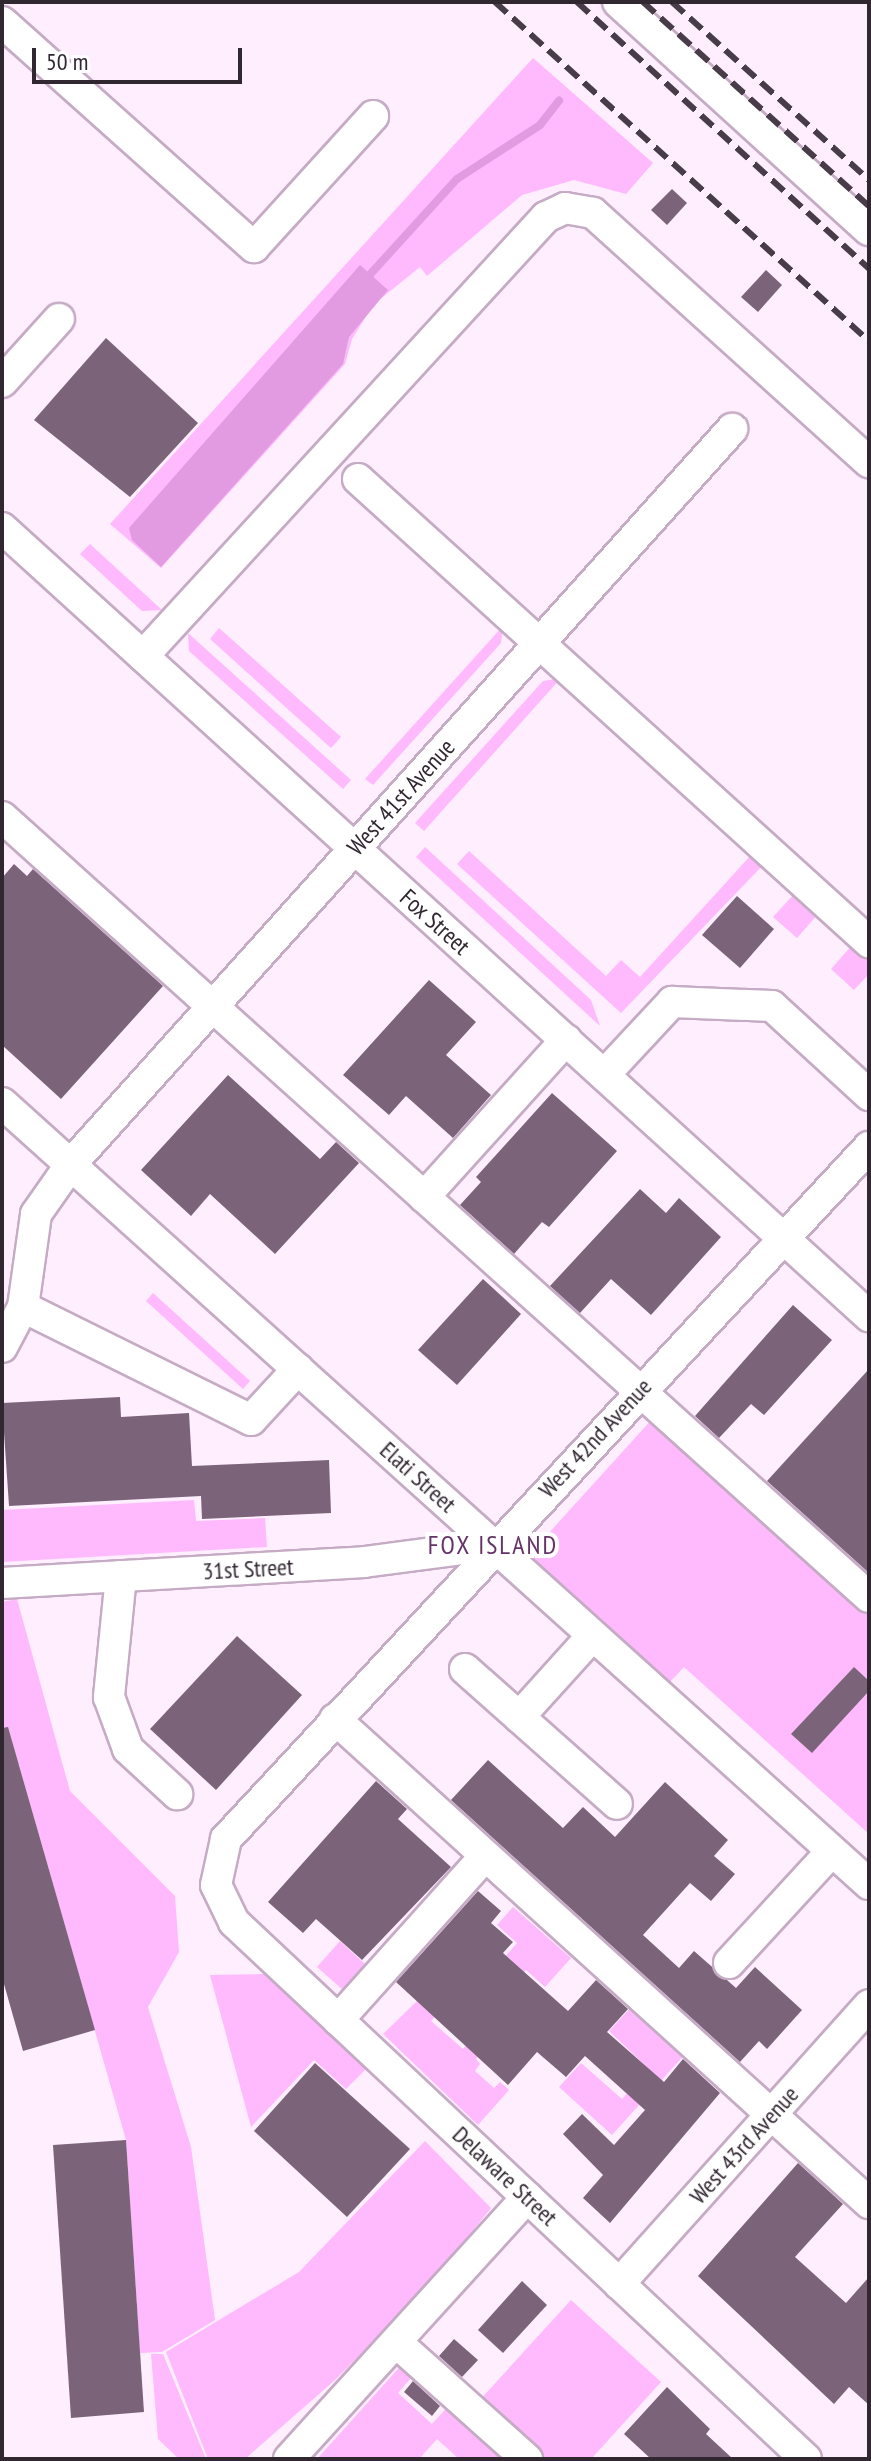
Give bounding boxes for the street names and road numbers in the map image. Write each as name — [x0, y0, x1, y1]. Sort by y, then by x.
street label: West 41st Avenue — [341, 733, 461, 861]
street label: Fox Street — [394, 883, 476, 961]
street label: West 42nd Avenue — [532, 1372, 658, 1504]
street label: Elati Street — [374, 1435, 462, 1519]
street label: 31st Street — [202, 1552, 294, 1586]
street label: West 43rd Avenue — [683, 2080, 805, 2210]
street label: Delaware Street — [447, 2120, 563, 2232]

